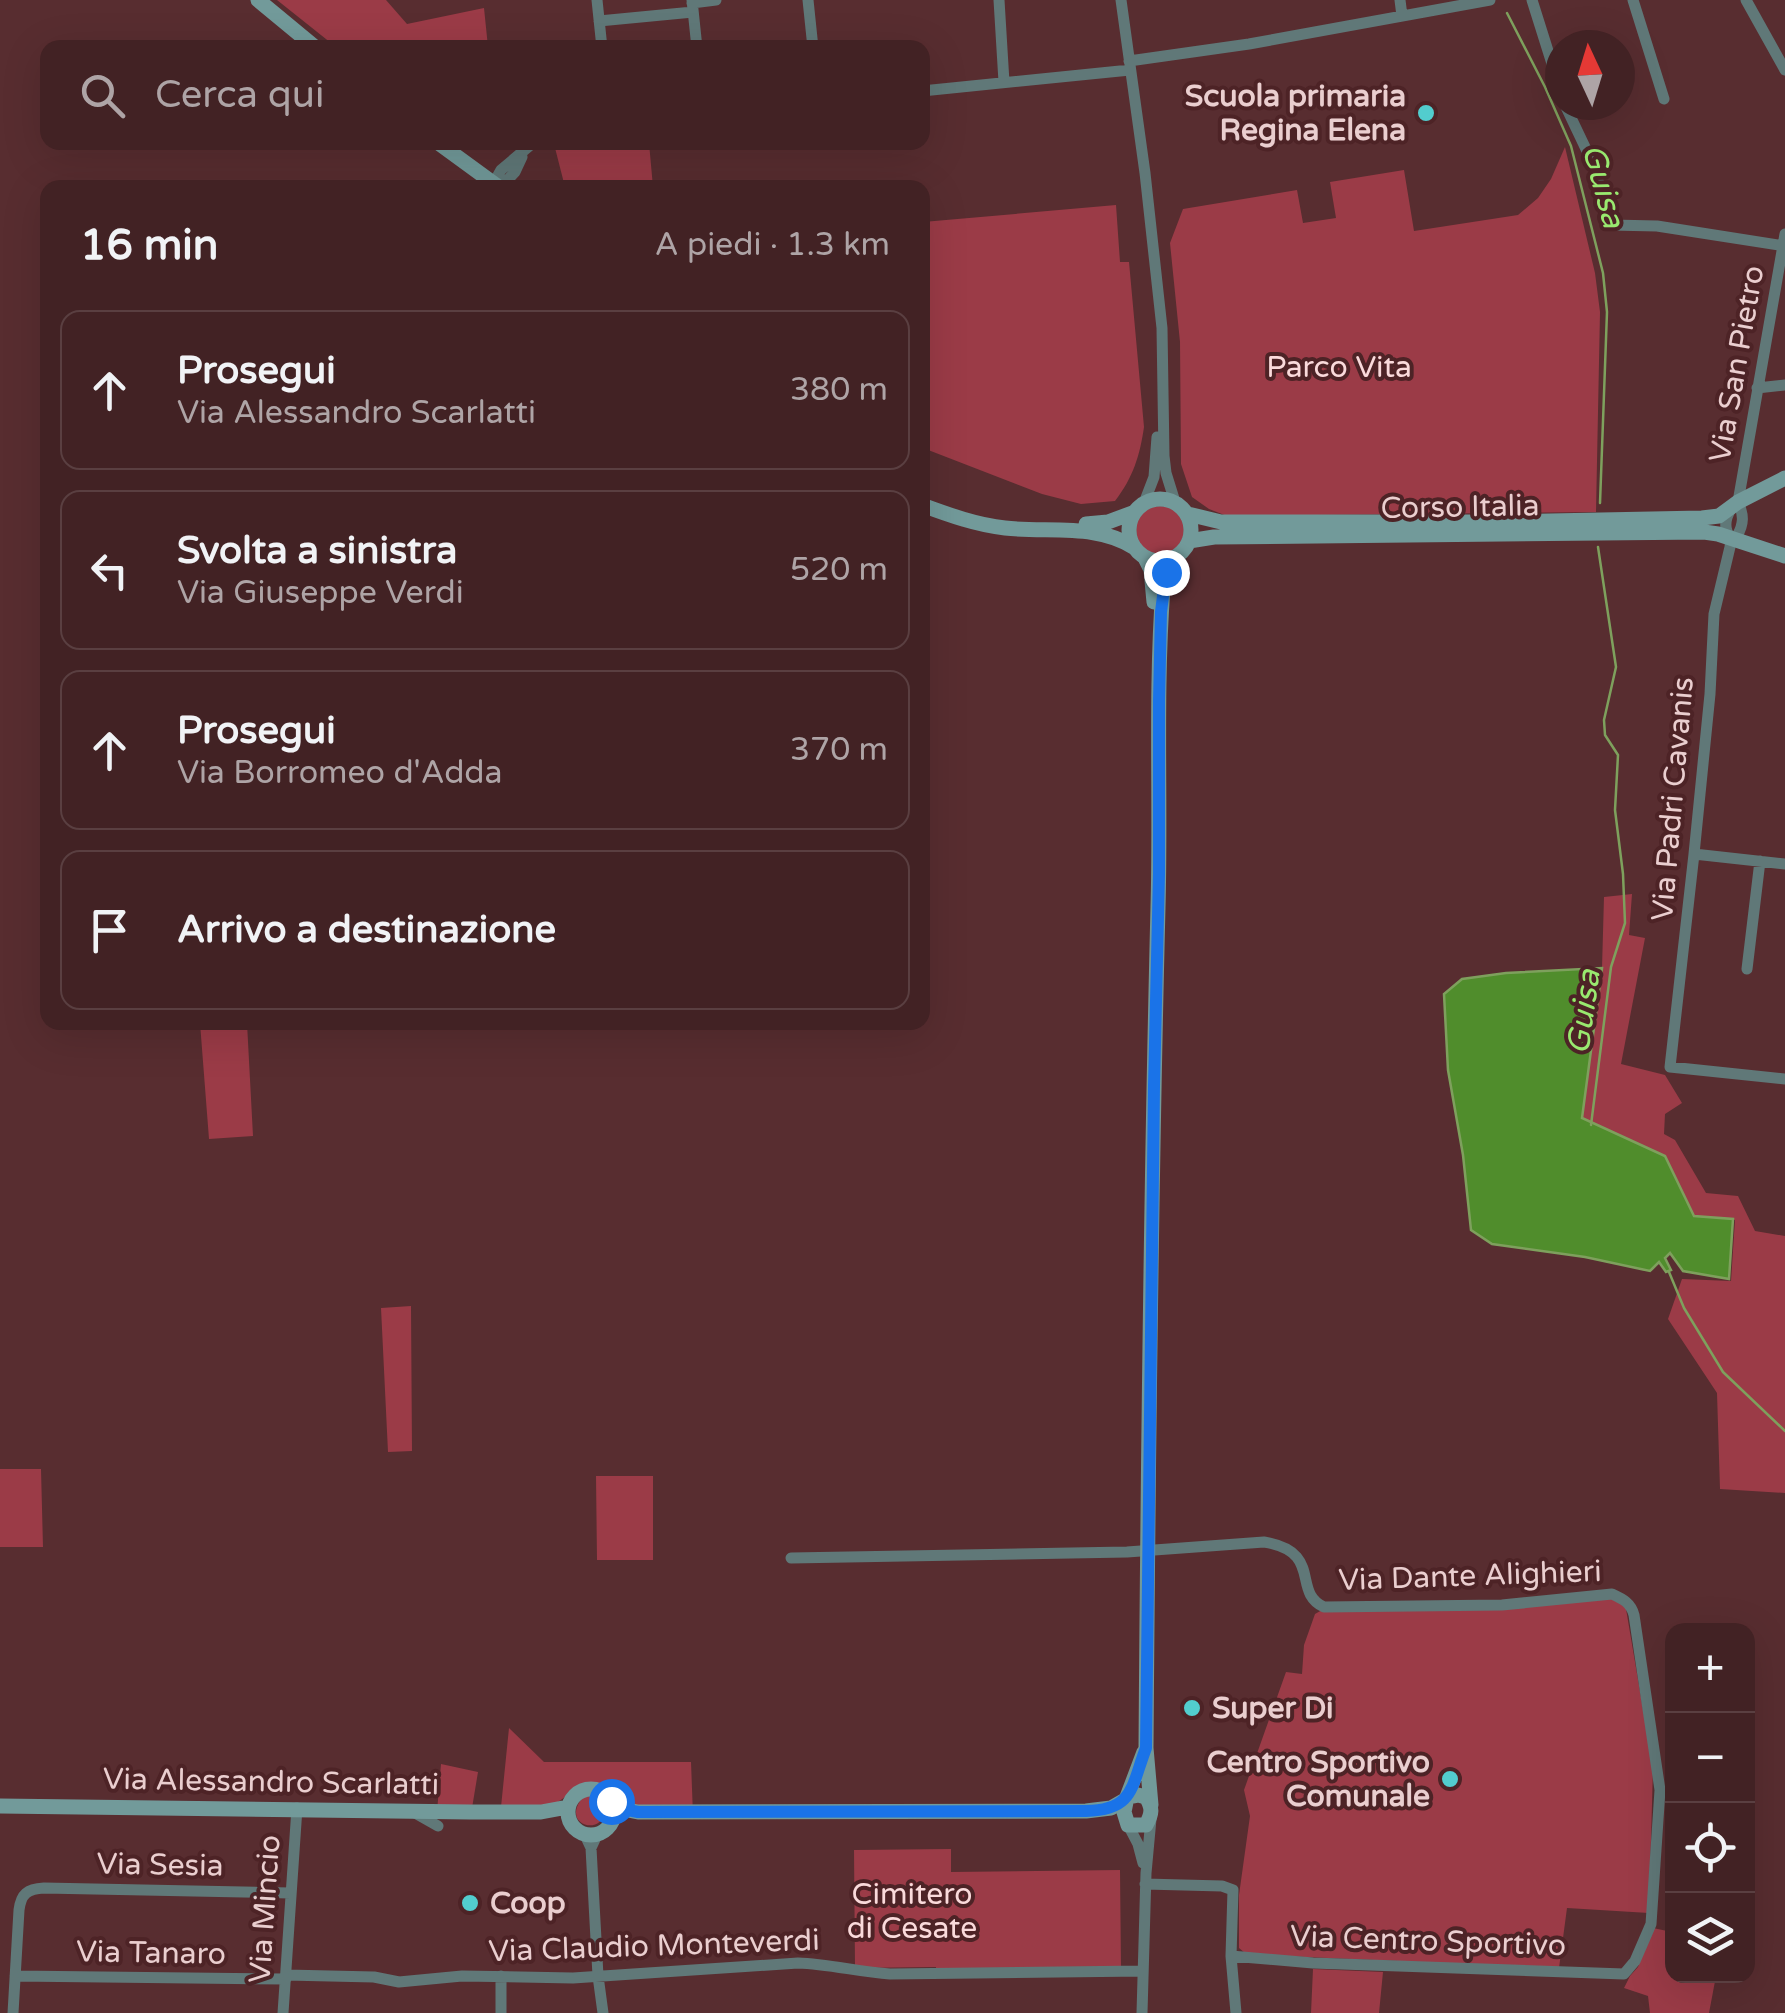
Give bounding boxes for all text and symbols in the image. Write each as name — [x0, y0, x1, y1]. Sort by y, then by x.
north arrow — [1545, 30, 1635, 120]
search box — [40, 40, 930, 150]
icon: search — [75, 68, 130, 123]
text: Cerca qui — [155, 72, 324, 118]
place label: Scuola primaria Regina Elena — [1185, 78, 1406, 149]
marker: Scuola primaria Regina Elena — [1415, 102, 1437, 124]
water label: Guisa — [1574, 140, 1633, 233]
text: 16 min — [80, 220, 218, 271]
text: A piedi · 1.3 km — [655, 226, 890, 264]
street label: Via San Pietro — [1701, 263, 1773, 465]
text: Prosegui — [177, 348, 336, 394]
park label: Parco Vita — [1266, 349, 1412, 386]
icon: ahead — [82, 363, 137, 418]
text: 380 m — [790, 371, 888, 409]
text: Via Alessandro Scarlatti — [177, 394, 536, 432]
street label: Corso Italia — [1380, 487, 1540, 527]
text: Svolta a sinistra — [177, 528, 457, 574]
icon: left — [82, 543, 137, 598]
route end — [1144, 550, 1190, 596]
text: 520 m — [790, 551, 888, 589]
text: Via Giuseppe Verdi — [177, 574, 464, 612]
street label: Via Padri Cavanis — [1644, 675, 1702, 923]
text: Prosegui — [177, 708, 336, 754]
icon: ahead — [82, 723, 137, 778]
text: 370 m — [790, 731, 888, 769]
text: Via Borromeo d'Adda — [177, 754, 503, 792]
icon: arrive — [82, 903, 137, 958]
text: Arrivo a destinazione — [177, 907, 556, 953]
water label: Guisa — [1559, 966, 1609, 1057]
street label: Via Dante Alighieri — [1338, 1553, 1602, 1599]
map controls — [1665, 1623, 1755, 1983]
button: + — [1665, 1623, 1755, 1713]
place label: Super Di — [1212, 1690, 1333, 1727]
marker: Super Di — [1181, 1697, 1203, 1719]
button: − — [1665, 1713, 1755, 1803]
place label: Centro Sportivo Comunale — [1206, 1744, 1430, 1815]
street label: Via Alessandro Scarlatti — [102, 1761, 440, 1803]
marker: Centro Sportivo Comunale — [1439, 1768, 1461, 1790]
route start — [589, 1779, 635, 1825]
button: locate — [1665, 1803, 1755, 1893]
street label: Via Mincio — [241, 1834, 289, 1984]
street label: Via Sesia — [96, 1845, 224, 1885]
park label: Cimitero di Cesate — [847, 1876, 977, 1947]
place label: Coop — [490, 1885, 566, 1922]
marker: Coop — [459, 1892, 481, 1914]
button: layers — [1665, 1893, 1755, 1983]
street label: Via Centro Sportivo — [1289, 1918, 1567, 1964]
street label: Via Claudio Monteverdi — [488, 1922, 820, 1970]
street label: Via Tanaro — [76, 1933, 226, 1973]

